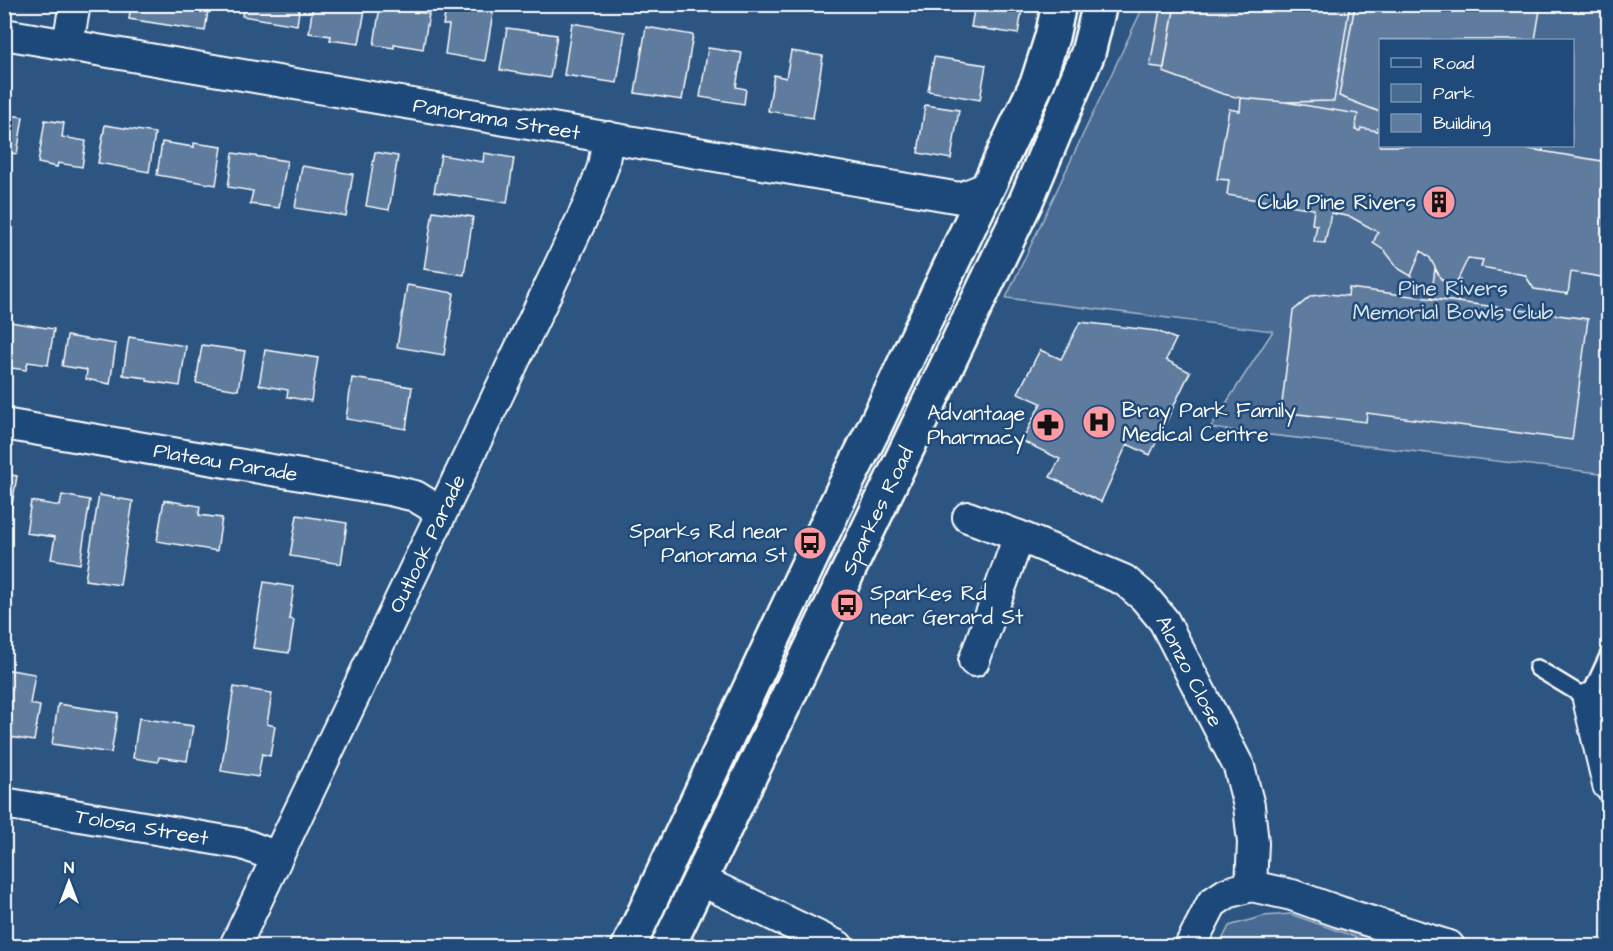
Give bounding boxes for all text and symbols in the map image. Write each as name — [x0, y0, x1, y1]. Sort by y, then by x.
legend — [1379, 39, 1574, 147]
text: Road — [1433, 51, 1474, 76]
text: Park — [1433, 81, 1475, 106]
street label: Panorama Street — [411, 90, 583, 148]
text: Building — [1433, 111, 1491, 137]
building icon: Club Pine Rivers — [1421, 184, 1457, 220]
place label: Club Pine Rivers — [1258, 188, 1416, 217]
park label: Pine Rivers Memorial Bowls Club — [1353, 274, 1554, 327]
place label: Bray Park Family Medical Centre — [1122, 396, 1296, 449]
place label: Advantage Pharmacy — [927, 399, 1025, 454]
hospital icon: Bray Park Family Medical Centre — [1081, 404, 1117, 440]
pharmacy icon: Advantage Pharmacy — [1030, 407, 1066, 443]
street label: Plateau Parade — [151, 436, 300, 489]
street label: Sparkes Road — [834, 442, 921, 580]
street label: Outlook Parade — [382, 470, 473, 618]
place label: Sparks Rd near Panorama St — [629, 517, 787, 570]
bus stop icon: Sparks Rd near Panorama St — [792, 525, 828, 561]
place label: Sparkes Rd near Gerard St — [870, 579, 1024, 632]
bus stop icon: Sparkes Rd near Gerard St — [829, 587, 865, 623]
street label: Alonzo Close — [1149, 611, 1230, 732]
street label: Tolosa Street — [73, 801, 211, 853]
north arrow — [39, 852, 99, 912]
text: N — [64, 857, 74, 879]

